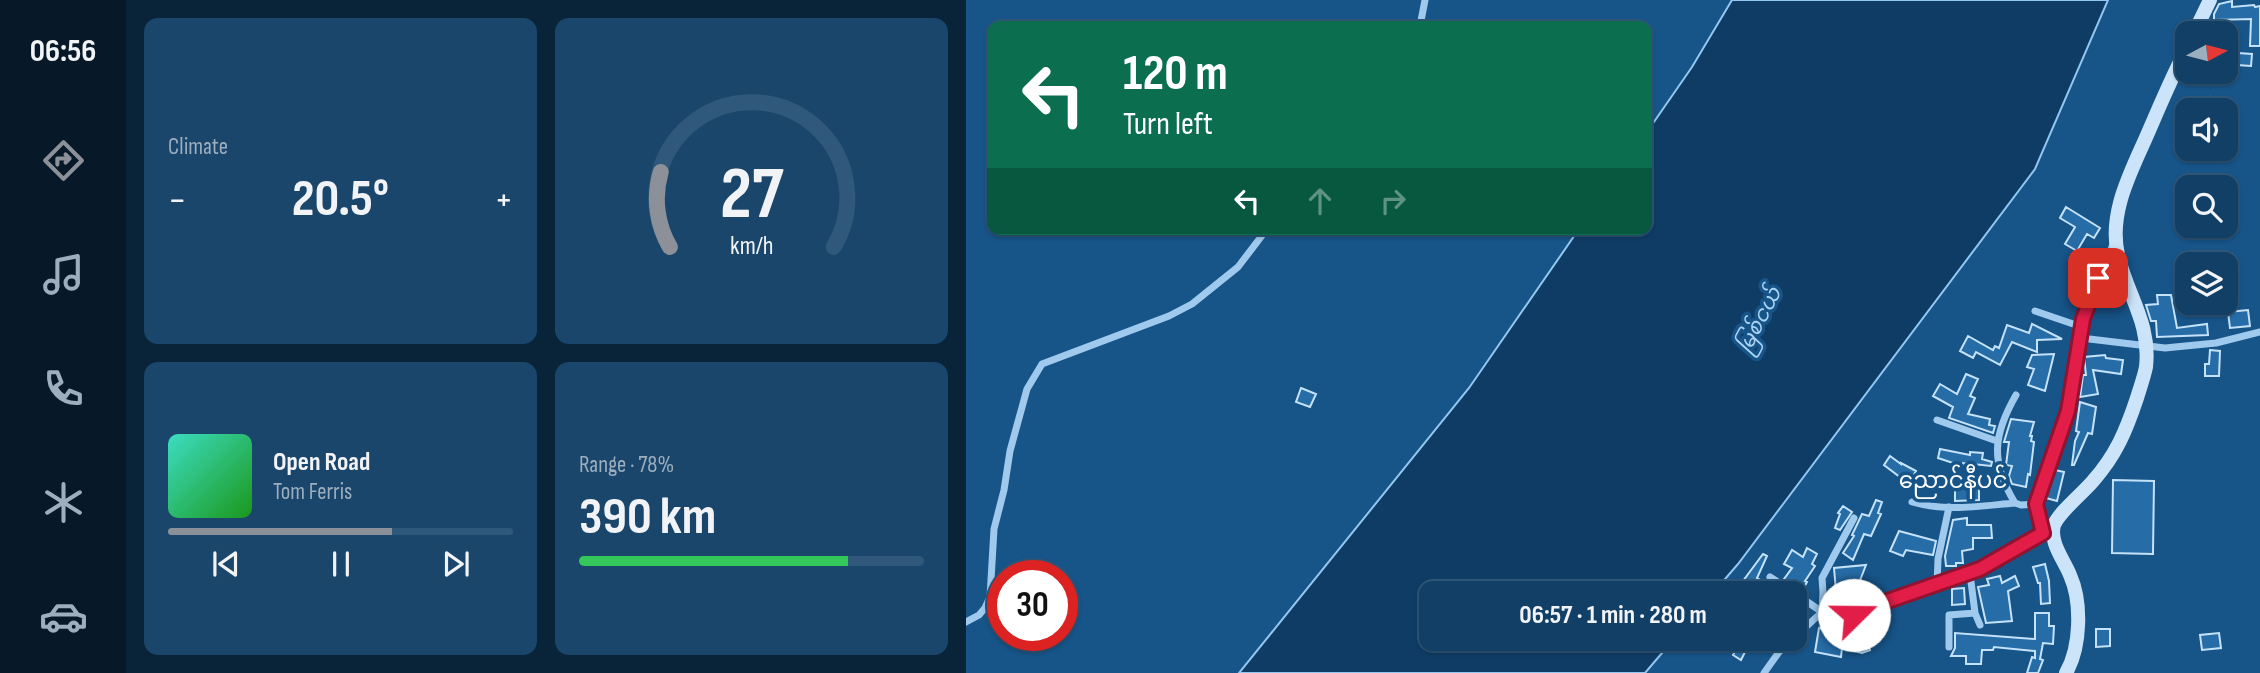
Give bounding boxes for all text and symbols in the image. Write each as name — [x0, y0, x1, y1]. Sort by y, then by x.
north arrow — [2175, 21, 2238, 84]
map controls — [2175, 21, 2238, 315]
text: 06:56 — [30, 32, 96, 71]
text: 120 m — [1123, 45, 1228, 104]
icon: left — [1008, 49, 1099, 140]
button: sound — [2175, 98, 2238, 161]
text: Turn left — [1123, 105, 1213, 144]
text: Climate — [168, 133, 228, 161]
icon: directions — [39, 136, 88, 185]
text: 27 — [720, 151, 784, 239]
text: 20.5° — [292, 168, 389, 231]
button: search — [2175, 175, 2238, 238]
text: − — [168, 178, 187, 223]
text: + — [494, 178, 513, 223]
icon: left — [1228, 182, 1266, 220]
icon: ahead — [1301, 182, 1339, 220]
icon: right — [1374, 182, 1412, 220]
text: km/h — [730, 231, 773, 262]
pin — [2068, 248, 2128, 308]
icon: music — [39, 250, 88, 299]
button: layers — [2175, 252, 2238, 315]
icon: arrive — [2079, 259, 2117, 297]
water label: မြစ်ငယ် — [1729, 280, 1791, 359]
icon: phone — [39, 364, 88, 413]
text: Open Road — [273, 447, 370, 478]
text: Range · 78% — [579, 451, 674, 479]
district label: ညောင်နီပင် — [1899, 464, 2007, 499]
icon: climate — [39, 478, 88, 527]
text: Tom Ferris — [273, 478, 352, 506]
text: 390 km — [579, 486, 716, 549]
icon: previous — [207, 545, 245, 583]
icon: pause — [322, 545, 360, 583]
icon: next — [437, 545, 475, 583]
speed limit sign: 30 — [987, 560, 1078, 651]
position arrow — [1817, 578, 1891, 652]
icon: car — [39, 592, 88, 641]
text: 06:57 · 1 min · 280 m — [1519, 600, 1707, 631]

